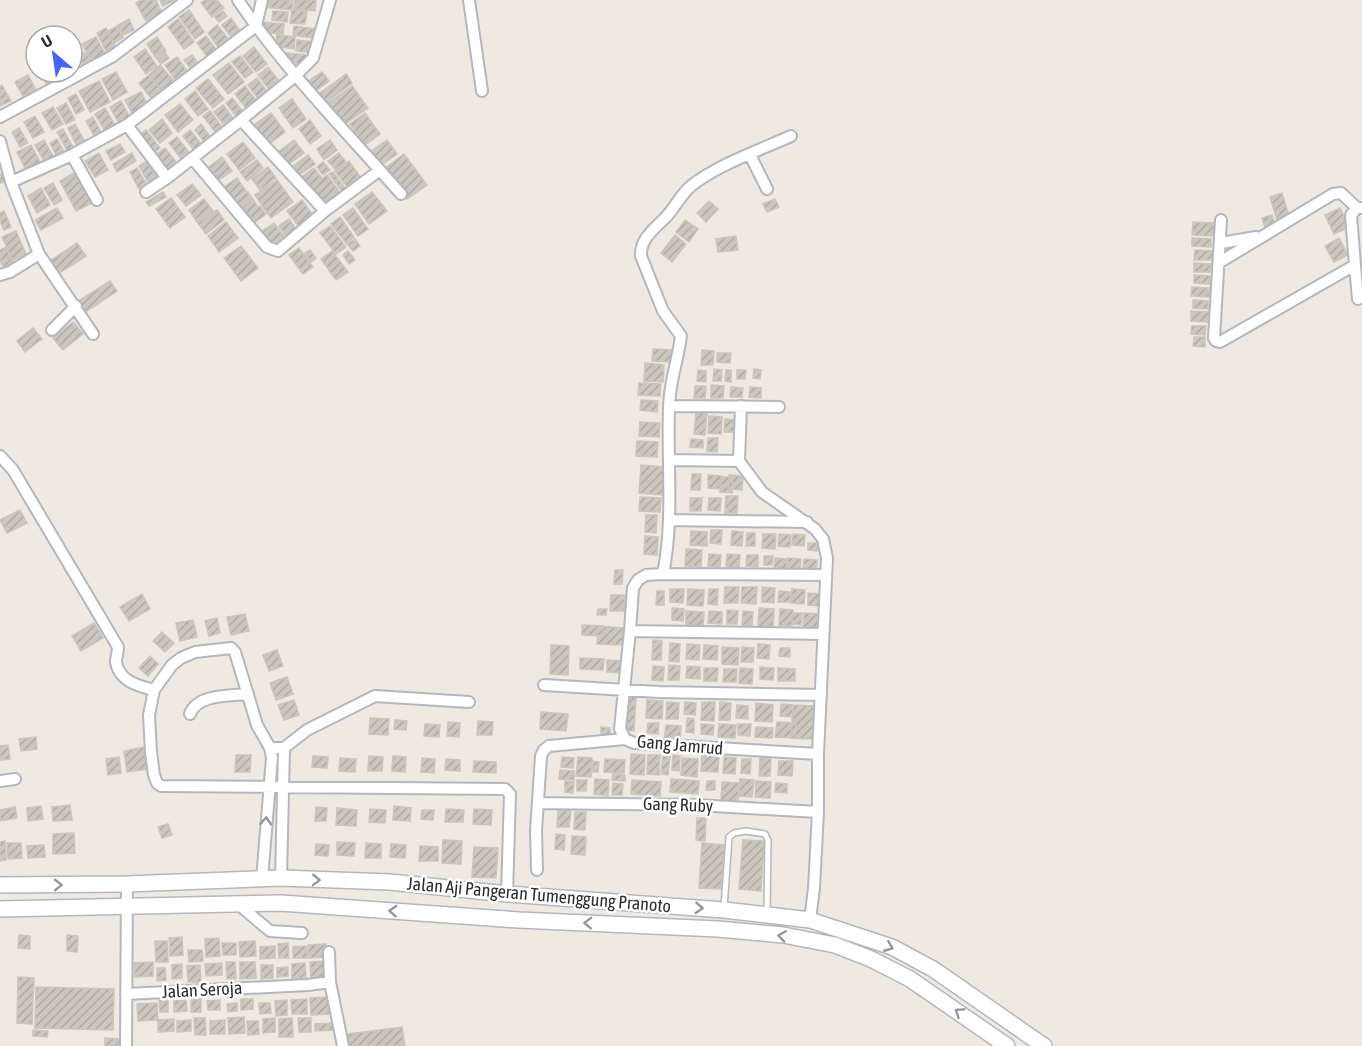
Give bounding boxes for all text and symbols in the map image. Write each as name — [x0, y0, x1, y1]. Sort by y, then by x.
north arrow — [24, 24, 84, 84]
text: U — [38, 31, 55, 51]
street label: Gang Jamrud — [636, 730, 724, 759]
street label: Gang Ruby — [643, 793, 714, 816]
one-way arrow — [259, 816, 272, 825]
one-way arrow — [312, 873, 321, 886]
street label: Jalan Aji Pangeran Tumenggung Pranoto — [406, 873, 672, 916]
one-way arrow — [54, 879, 63, 891]
one-way arrow — [695, 901, 704, 914]
one-way arrow — [389, 905, 398, 918]
one-way arrow — [583, 917, 592, 930]
one-way arrow — [778, 930, 787, 942]
one-way arrow — [883, 940, 894, 952]
street label: Jalan Seroja — [161, 977, 243, 1002]
one-way arrow — [954, 1009, 965, 1020]

